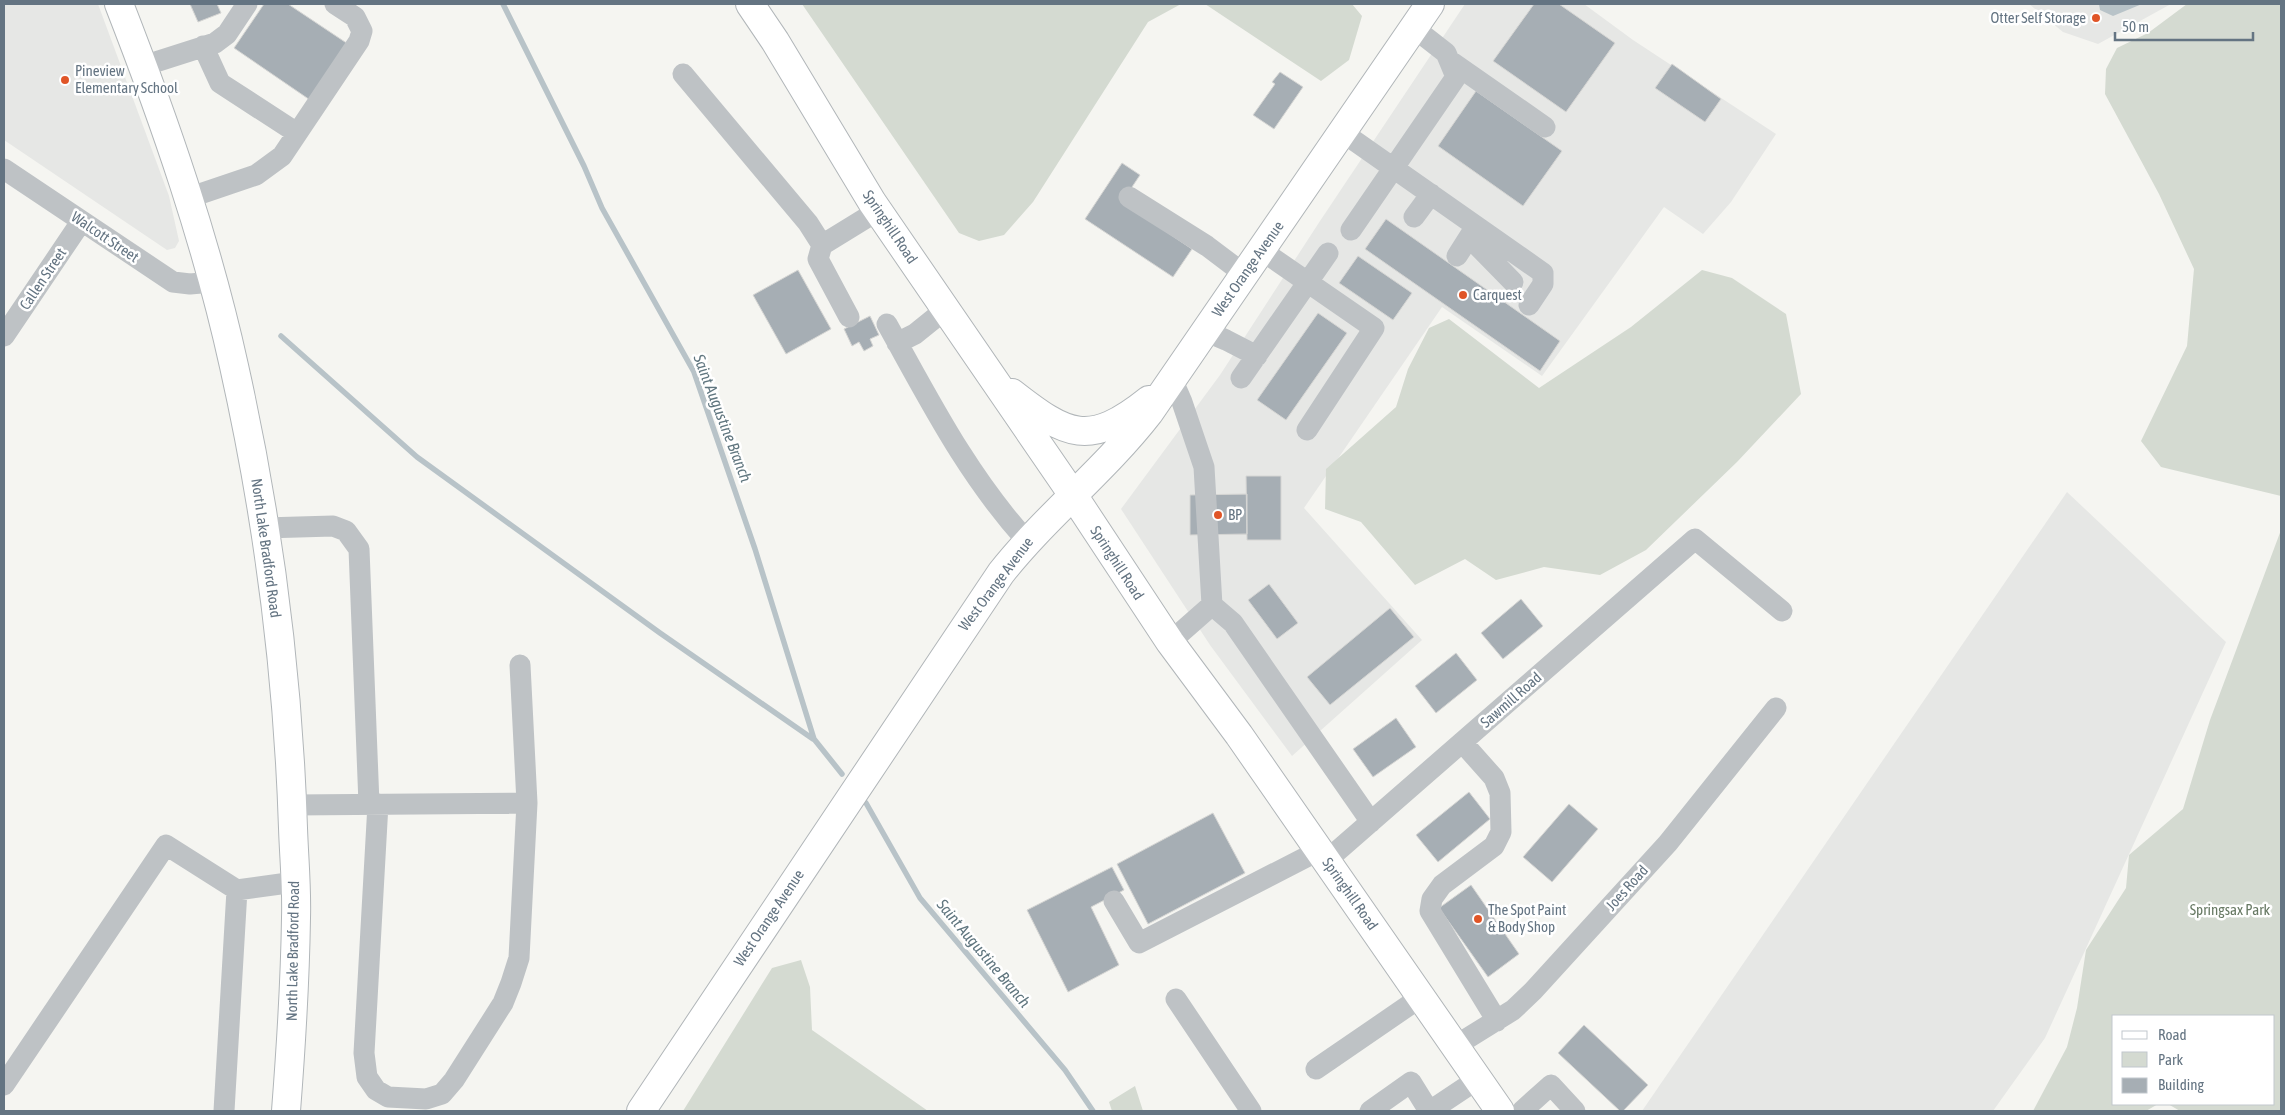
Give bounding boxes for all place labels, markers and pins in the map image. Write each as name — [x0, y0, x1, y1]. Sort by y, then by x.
place label: Otter Self Storage — [1991, 9, 2086, 26]
marker: Otter Self Storage — [2090, 12, 2102, 24]
place label: Pineview Elementary School — [75, 62, 178, 96]
marker: Pineview Elementary School — [59, 74, 71, 86]
place label: Carquest — [1473, 286, 1522, 303]
marker: Carquest — [1457, 289, 1469, 301]
place label: BP — [1228, 506, 1242, 523]
marker: BP — [1212, 509, 1224, 521]
place label: The Spot Paint & Body Shop — [1488, 901, 1566, 935]
marker: The Spot Paint & Body Shop — [1472, 913, 1484, 925]

